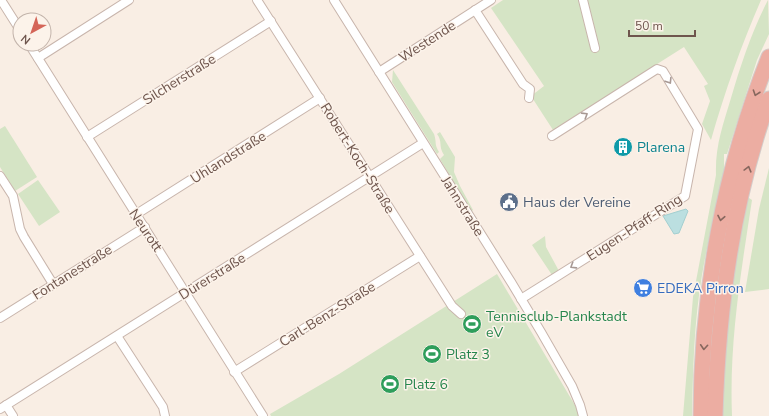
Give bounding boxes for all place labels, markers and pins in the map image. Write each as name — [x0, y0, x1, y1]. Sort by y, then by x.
building icon: Plarena — [612, 136, 634, 158]
place label: Plarena — [637, 138, 685, 157]
public building icon: Haus der Vereine — [498, 191, 520, 213]
place label: Haus der Vereine — [523, 193, 631, 212]
supermarket icon: EDEKA Pirron — [632, 277, 654, 299]
place label: EDEKA Pirron — [657, 279, 744, 298]
place label: Tennisclub-Plankstadt eV — [486, 307, 627, 342]
sports icon: Tennisclub-Plankstadt eV — [461, 313, 483, 335]
sports icon: Platz 3 — [421, 343, 443, 365]
place label: Platz 3 — [446, 345, 490, 364]
sports icon: Platz 6 — [379, 373, 401, 395]
place label: Platz 6 — [404, 375, 448, 394]

